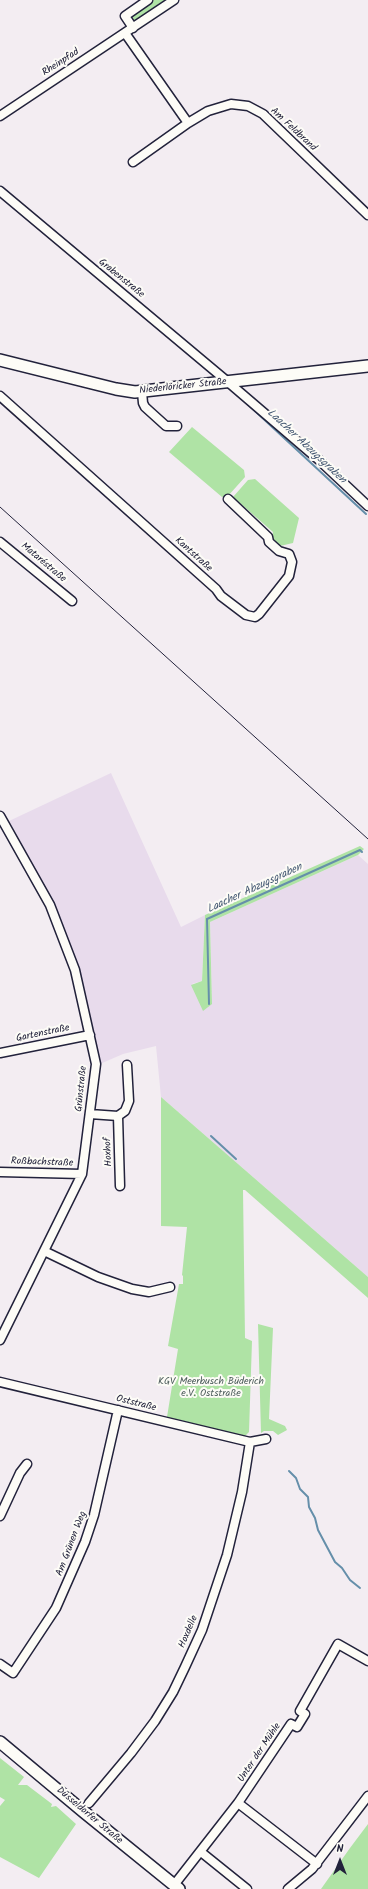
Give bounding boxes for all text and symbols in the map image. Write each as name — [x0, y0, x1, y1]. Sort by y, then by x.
street label: Rheinpfad — [40, 47, 82, 79]
street label: Am Feldbrand — [267, 106, 319, 154]
street label: Grabenstraße — [96, 257, 146, 301]
street label: Niederlöricker Straße — [139, 376, 227, 398]
water label: Laacher Abzugsgraben — [264, 407, 348, 487]
street label: Kantstraße — [172, 535, 214, 575]
street label: Mataréstraße — [18, 541, 68, 585]
water label: Laacher Abzugsgraben — [205, 861, 305, 917]
street label: Gartenstraße — [15, 1022, 71, 1046]
street label: Grünstraße — [74, 1065, 90, 1113]
street label: Hoxhof — [102, 1137, 116, 1167]
street label: Roßbachstraße — [11, 1156, 73, 1170]
park label: KGV Meerbusch Büderich e.V. Oststraße — [158, 1376, 264, 1400]
street label: Oststraße — [115, 1393, 157, 1415]
street label: Am Grünen Weg — [54, 1510, 90, 1578]
street label: Hoxdelle — [177, 1614, 201, 1650]
street label: Unter der Mühle — [236, 1721, 284, 1785]
street label: Düsseldorfer Straße — [53, 1785, 125, 1847]
text: N — [337, 1840, 343, 1858]
north arrow — [320, 1841, 360, 1881]

